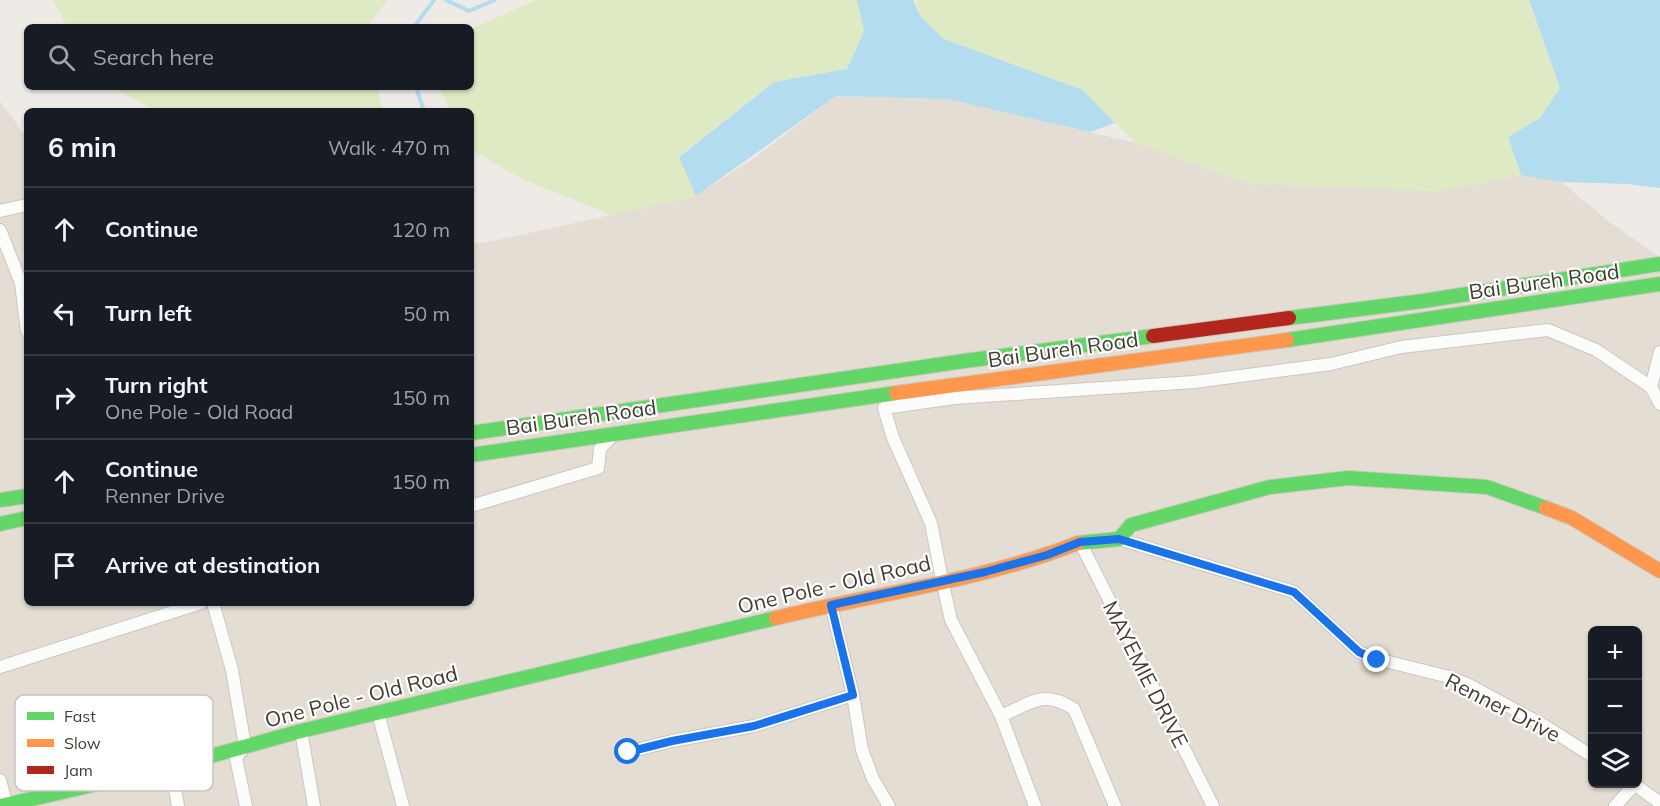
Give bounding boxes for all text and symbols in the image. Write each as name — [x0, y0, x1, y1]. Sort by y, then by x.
search box — [24, 24, 474, 90]
icon: search — [45, 41, 78, 74]
text: Search here — [93, 43, 214, 71]
text: 6 min — [48, 131, 117, 164]
text: Walk · 470 m — [328, 135, 450, 160]
icon: ahead — [48, 213, 81, 246]
text: Continue — [105, 215, 198, 243]
text: 120 m — [391, 217, 450, 242]
street label: Bai Bureh Road — [1467, 258, 1621, 304]
icon: left — [48, 297, 81, 330]
text: Turn left — [105, 299, 192, 327]
text: 50 m — [403, 301, 450, 326]
street label: Bai Bureh Road — [986, 326, 1140, 372]
text: Turn right — [105, 371, 208, 399]
icon: right — [48, 381, 81, 414]
text: 150 m — [391, 385, 450, 410]
street label: Bai Bureh Road — [504, 394, 658, 440]
text: One Pole - Old Road — [105, 399, 293, 424]
text: Continue — [105, 455, 198, 483]
icon: ahead — [48, 465, 81, 498]
text: 150 m — [391, 469, 450, 494]
text: Renner Drive — [105, 483, 225, 508]
icon: arrive — [48, 549, 81, 582]
street label: One Pole - Old Road — [735, 549, 933, 619]
text: Arrive at destination — [105, 551, 320, 579]
street label: MAYEMIE DRIVE — [1098, 596, 1194, 752]
map controls — [1588, 626, 1642, 788]
button: + — [1588, 626, 1642, 680]
route end — [1363, 646, 1389, 672]
street label: One Pole - Old Road — [262, 659, 460, 733]
street label: Renner Drive — [1441, 667, 1565, 747]
button: − — [1588, 680, 1642, 734]
legend — [15, 695, 213, 791]
text: Fast — [64, 706, 96, 726]
text: Slow — [64, 733, 101, 753]
button: layers — [1588, 734, 1642, 788]
route start — [614, 738, 640, 764]
text: Jam — [64, 760, 93, 780]

